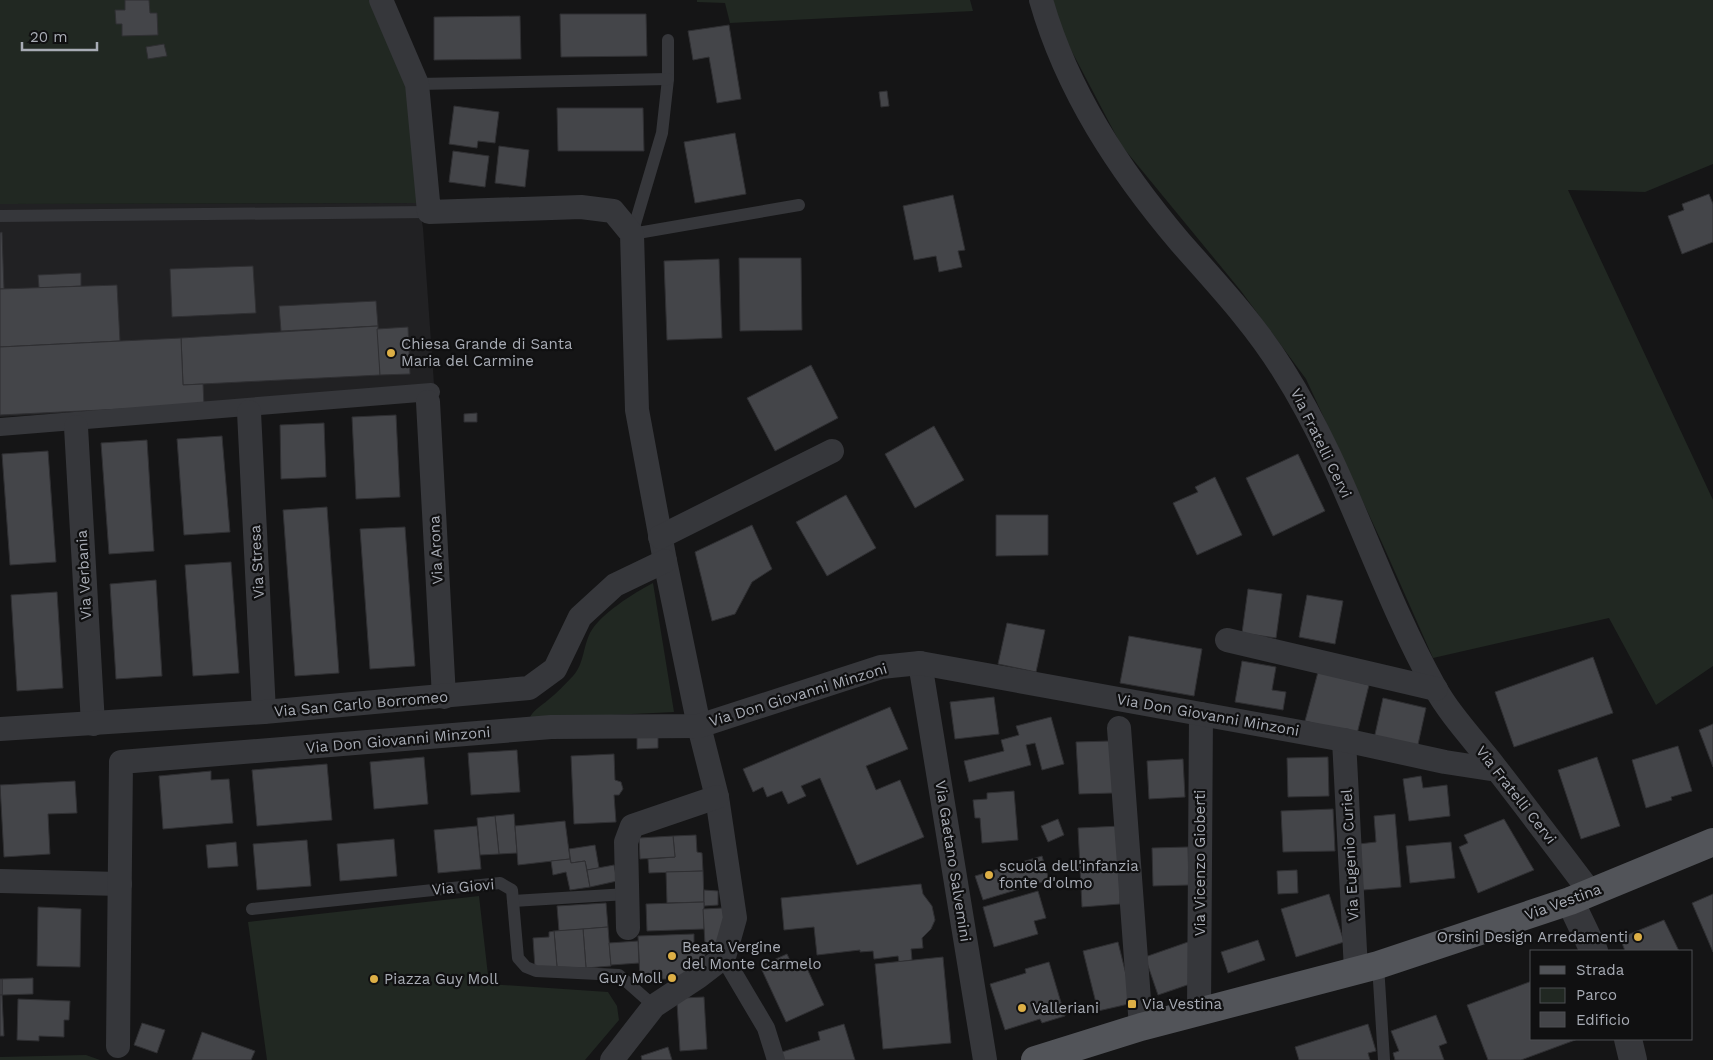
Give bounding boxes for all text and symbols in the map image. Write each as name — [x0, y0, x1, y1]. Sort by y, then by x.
scale bar — [22, 20, 98, 52]
text: 20 m — [30, 28, 68, 46]
place label: Chiesa Grande di Santa Maria del Carmine — [401, 335, 573, 370]
marker: Chiesa Grande di Santa Maria del Carmine — [385, 347, 397, 359]
street label: Via Fratelli Cervi — [1287, 385, 1355, 501]
street label: Via Arona — [425, 515, 447, 585]
street label: Via Stresa — [246, 524, 268, 599]
street label: Via Verbania — [73, 529, 95, 620]
street label: Via Don Giovanni Minzoni — [707, 659, 889, 731]
street label: Via San Carlo Borromeo — [273, 687, 449, 721]
street label: Via Don Giovanni Minzoni — [1115, 690, 1301, 740]
street label: Via Don Giovanni Minzoni — [305, 723, 491, 757]
street label: Via Fratelli Cervi — [1472, 742, 1560, 848]
street label: Via Gaetano Salvemini — [931, 779, 975, 943]
street label: Via Eugenio Curiel — [1338, 788, 1362, 922]
street label: Via Vicenzo Gioberti — [1191, 790, 1209, 936]
place label: scuola dell'infanzia fonte d'olmo — [999, 857, 1139, 892]
marker: scuola dell'infanzia fonte d'olmo — [983, 869, 995, 881]
street label: Via Giovi — [431, 875, 495, 899]
street label: Via Vestina — [1522, 880, 1604, 924]
place label: Orsini Design Arredamenti — [1437, 928, 1628, 946]
marker: Orsini Design Arredamenti — [1632, 931, 1644, 943]
place label: Beata Vergine del Monte Carmelo — [682, 938, 822, 973]
marker: Beata Vergine del Monte Carmelo — [666, 950, 678, 962]
legend — [1530, 950, 1693, 1040]
text: Strada — [1576, 961, 1625, 979]
place label: Guy Moll — [599, 969, 662, 987]
place label: Piazza Guy Moll — [384, 970, 499, 988]
marker: Guy Moll — [666, 972, 678, 984]
marker: Piazza Guy Moll — [368, 973, 380, 985]
text: Parco — [1576, 986, 1617, 1004]
place label: Via Vestina — [1142, 995, 1223, 1013]
marker: Via Vestina — [1126, 998, 1138, 1010]
place label: Valleriani — [1032, 999, 1099, 1017]
marker: Valleriani — [1016, 1002, 1028, 1014]
text: Edificio — [1576, 1011, 1630, 1029]

